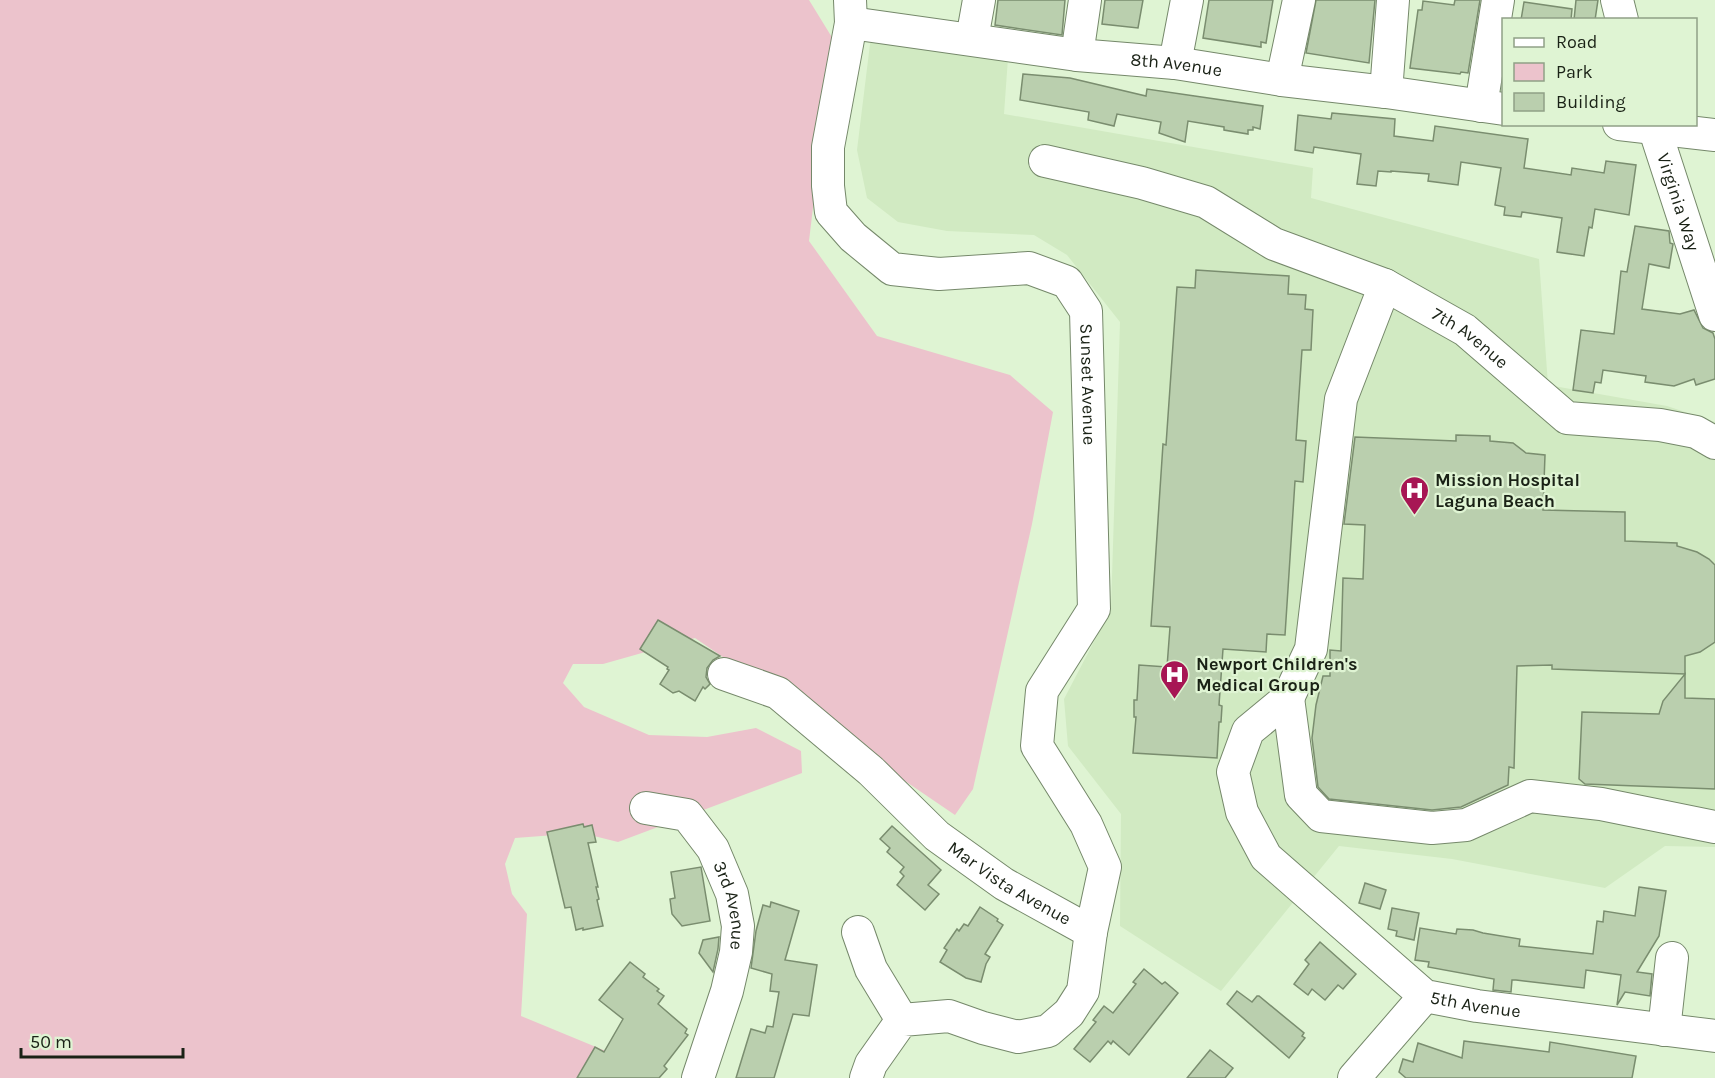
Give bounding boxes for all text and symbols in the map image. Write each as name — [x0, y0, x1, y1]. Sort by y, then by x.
legend — [1502, 18, 1697, 126]
text: Road — [1556, 31, 1597, 53]
street label: 8th Avenue — [1130, 48, 1224, 81]
text: Park — [1556, 61, 1593, 83]
text: Building — [1556, 91, 1626, 113]
street label: Virginia Way — [1652, 150, 1705, 254]
street label: 7th Avenue — [1428, 303, 1513, 373]
street label: Sunset Avenue — [1075, 323, 1101, 445]
place label: Mission Hospital Laguna Beach — [1435, 469, 1580, 512]
hospital icon: Mission Hospital Laguna Beach — [1398, 474, 1430, 516]
place label: Newport Children's Medical Group — [1196, 653, 1358, 696]
hospital icon: Newport Children's Medical Group — [1159, 658, 1191, 700]
street label: Mar Vista Avenue — [944, 836, 1075, 930]
street label: 3rd Avenue — [708, 858, 750, 951]
street label: 5th Avenue — [1428, 986, 1522, 1022]
scale bar — [21, 1021, 183, 1059]
text: 50 m — [30, 1031, 72, 1053]

